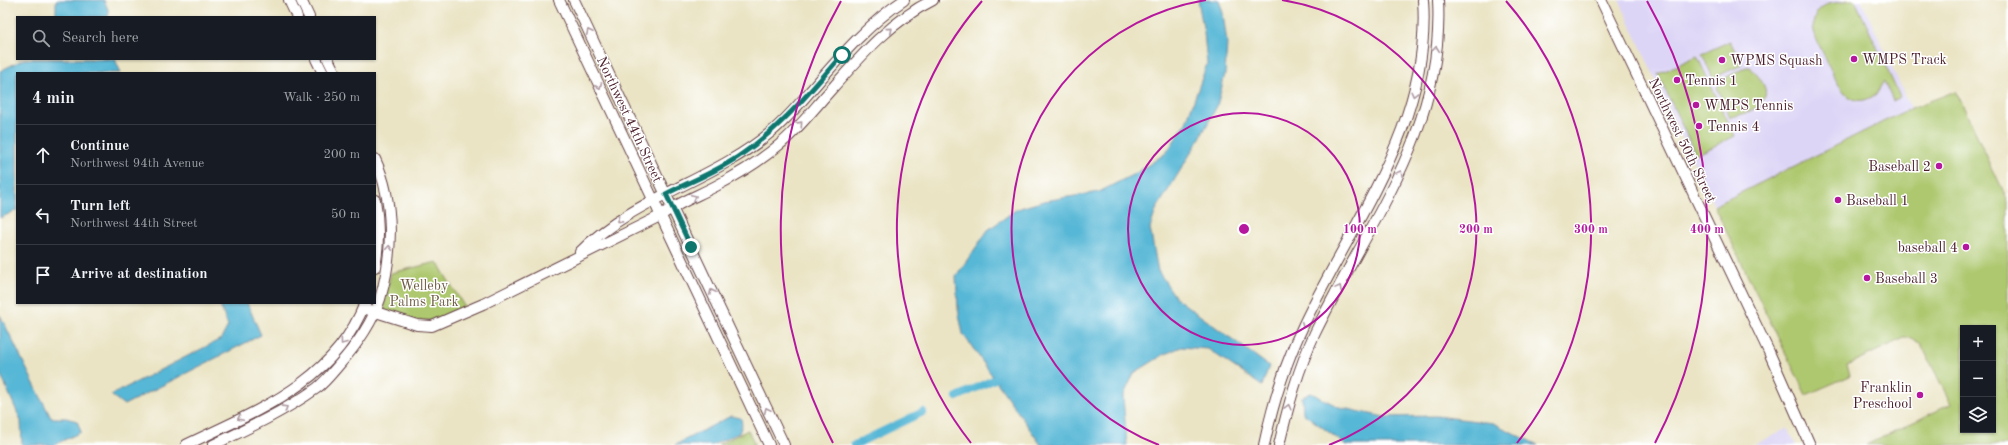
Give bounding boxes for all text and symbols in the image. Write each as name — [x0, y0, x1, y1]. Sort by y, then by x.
search box — [16, 16, 376, 60]
icon: search — [30, 27, 52, 49]
one-way arrow — [886, 28, 893, 35]
one-way arrow — [586, 29, 594, 36]
text: Search here — [62, 31, 139, 46]
route start — [833, 46, 851, 64]
one-way arrow — [1431, 46, 1440, 52]
place label: WMPS Track — [1862, 53, 1947, 67]
street label: Northwest 44th Street — [594, 54, 664, 185]
place label: WPMS Squash — [1730, 54, 1823, 68]
marker: WMPS Track — [1849, 54, 1859, 64]
marker: WPMS Squash — [1717, 55, 1727, 65]
place label: Tennis 1 — [1685, 74, 1738, 88]
marker: Tennis 1 — [1672, 75, 1682, 85]
street label: Northwest 50th Street — [1646, 76, 1719, 205]
one-way arrow — [594, 82, 602, 89]
text: 4 min — [32, 90, 75, 107]
text: Walk · 250 m — [283, 91, 360, 104]
one-way arrow — [1410, 91, 1418, 97]
place label: WMPS Tennis — [1704, 99, 1793, 113]
marker: WMPS Tennis — [1691, 100, 1701, 110]
place label: Tennis 4 — [1707, 120, 1760, 134]
one-way arrow — [796, 121, 803, 129]
marker: Tennis 4 — [1694, 121, 1704, 131]
text: Continue — [70, 139, 129, 154]
icon: ahead — [32, 144, 54, 166]
text: 200 m — [323, 148, 360, 161]
text: Northwest 94th Avenue — [70, 157, 204, 170]
place label: Baseball 2 — [1868, 160, 1931, 174]
marker: Baseball 2 — [1934, 161, 1944, 171]
one-way arrow — [1395, 170, 1402, 177]
one-way arrow — [690, 194, 697, 202]
place label: Baseball 1 — [1846, 194, 1909, 208]
marker: Baseball 1 — [1833, 195, 1843, 205]
text: Turn left — [70, 199, 130, 214]
icon: left — [32, 204, 54, 226]
text: 50 m — [331, 208, 360, 221]
one-way arrow — [616, 215, 623, 223]
text: Northwest 44th Street — [70, 217, 197, 230]
centre of rings — [1237, 222, 1251, 236]
text: 100 m — [1343, 224, 1377, 236]
text: 200 m — [1459, 224, 1493, 236]
text: 300 m — [1574, 224, 1608, 236]
text: 400 m — [1690, 224, 1724, 236]
route end — [682, 238, 700, 256]
place label: baseball 4 — [1898, 241, 1958, 255]
marker: baseball 4 — [1961, 242, 1971, 252]
one-way arrow — [384, 245, 393, 251]
icon: arrive — [32, 264, 54, 286]
text: Arrive at destination — [70, 267, 208, 282]
place label: Baseball 3 — [1875, 272, 1938, 286]
marker: Baseball 3 — [1862, 273, 1872, 283]
park label: Welleby Palms Park — [389, 279, 459, 309]
one-way arrow — [1334, 285, 1342, 292]
one-way arrow — [709, 289, 717, 296]
one-way arrow — [1301, 320, 1309, 328]
map controls — [1960, 325, 1996, 433]
button: + — [1960, 325, 1996, 361]
one-way arrow — [341, 337, 348, 344]
button: − — [1960, 361, 1996, 397]
place label: Franklin Preschool — [1853, 381, 1912, 411]
marker: Franklin Preschool — [1915, 390, 1925, 400]
button: layers — [1960, 397, 1996, 433]
one-way arrow — [1283, 404, 1291, 410]
one-way arrow — [281, 406, 288, 413]
one-way arrow — [764, 406, 772, 414]
one-way arrow — [237, 413, 245, 421]

